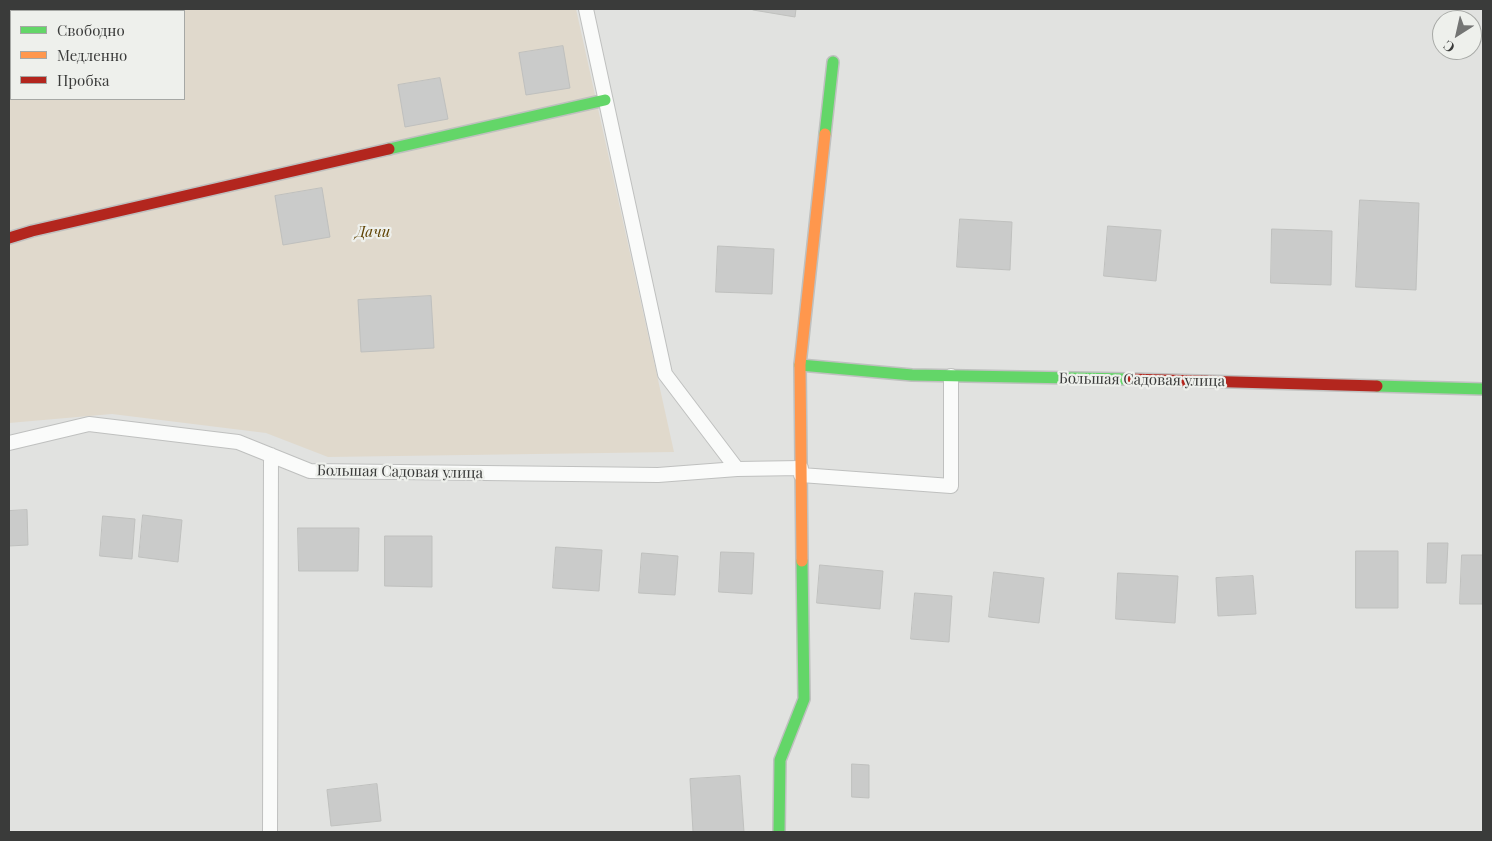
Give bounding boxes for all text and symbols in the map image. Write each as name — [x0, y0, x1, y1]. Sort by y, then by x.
legend — [10, 10, 185, 100]
north arrow — [1432, 10, 1482, 60]
text: Свободно — [57, 20, 125, 40]
text: С — [1439, 36, 1458, 57]
text: Медленно — [57, 45, 127, 65]
text: Пробка — [57, 70, 110, 90]
park label: Дачи — [356, 223, 390, 241]
street label: Большая Садовая улица — [1059, 370, 1225, 390]
street label: Большая Садовая улица — [317, 462, 483, 482]

